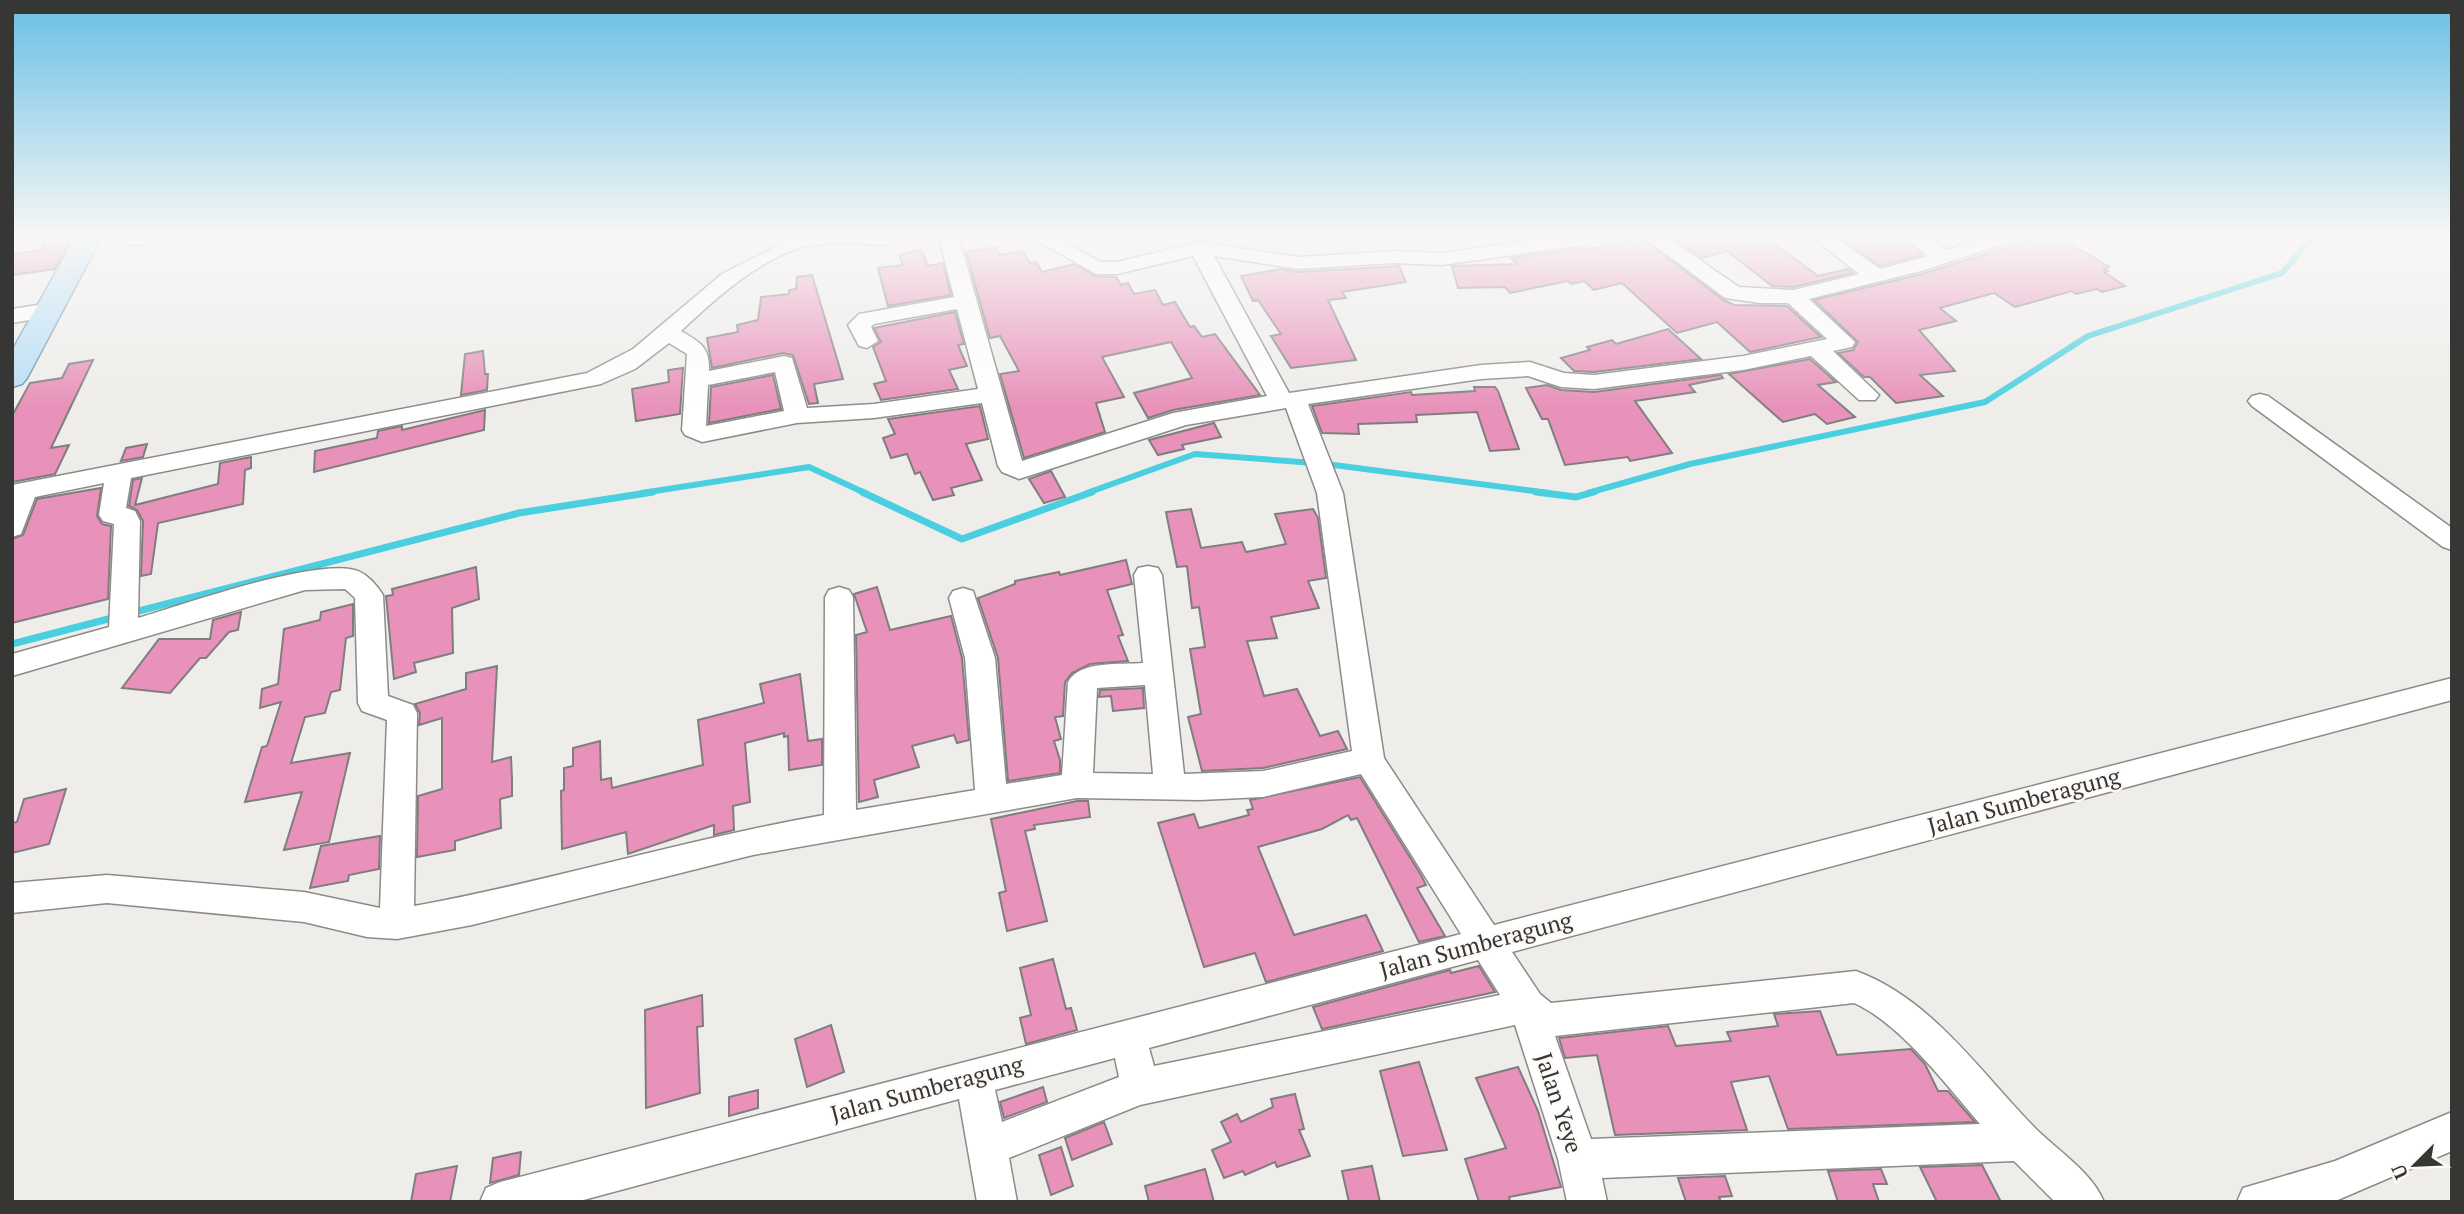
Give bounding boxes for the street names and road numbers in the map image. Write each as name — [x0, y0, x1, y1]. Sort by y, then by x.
street label: Jalan Sumberagung — [1924, 760, 2124, 841]
street label: Jalan Sumberagung — [1376, 904, 1576, 985]
street label: Jalan Sumberagung — [827, 1048, 1027, 1129]
street label: Jalan Yeye — [1529, 1049, 1590, 1157]

